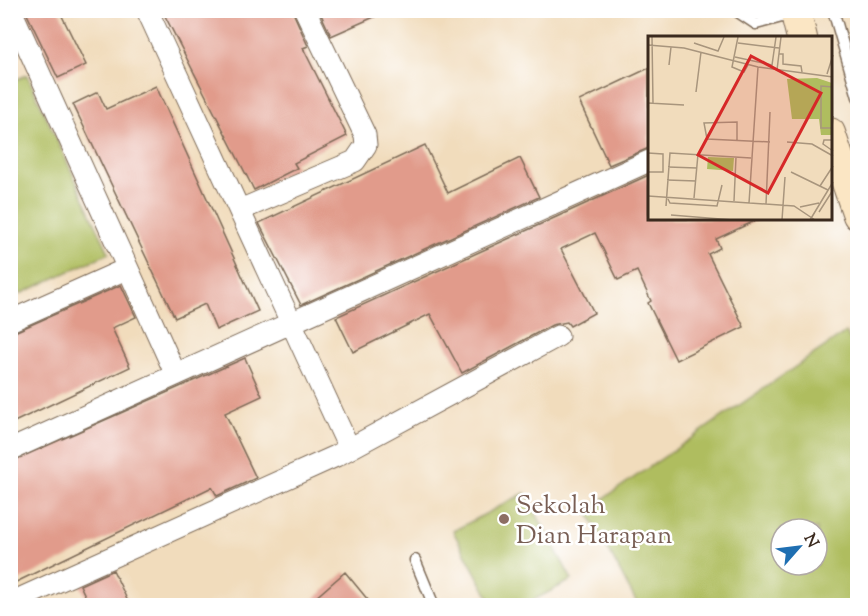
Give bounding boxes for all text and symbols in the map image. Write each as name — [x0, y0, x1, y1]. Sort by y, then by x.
inset map — [648, 36, 832, 220]
place label: Sekolah Dian Harapan — [516, 488, 672, 555]
marker: Sekolah Dian Harapan — [497, 512, 511, 526]
north arrow — [769, 517, 829, 577]
text: N — [797, 530, 823, 552]

